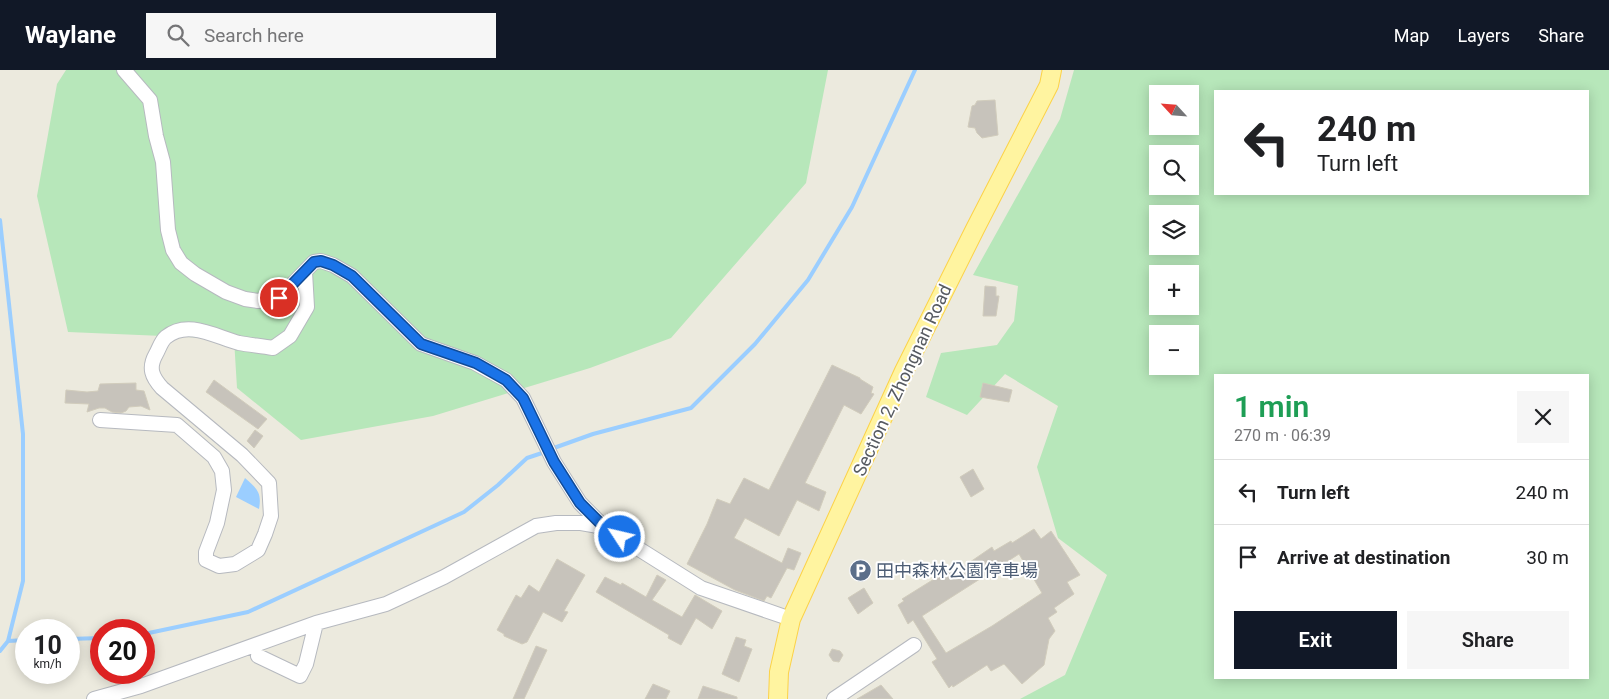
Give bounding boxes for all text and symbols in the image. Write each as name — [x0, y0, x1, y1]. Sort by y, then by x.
search box — [146, 13, 496, 58]
text: Waylane — [25, 21, 116, 49]
icon: search — [164, 21, 192, 49]
text: Search here — [204, 24, 304, 47]
text: Map — [1394, 25, 1429, 46]
text: Layers — [1457, 25, 1510, 46]
text: Share — [1538, 25, 1584, 46]
north arrow — [1149, 85, 1199, 135]
map controls — [1149, 85, 1199, 375]
text: 240 m — [1317, 109, 1416, 150]
icon: left — [1234, 110, 1299, 175]
button: search — [1149, 145, 1199, 195]
text: Turn left — [1317, 151, 1398, 176]
button: layers — [1149, 205, 1199, 255]
button: + — [1149, 265, 1199, 315]
pin — [258, 277, 300, 319]
street label: Section 2, Zhongnan Road — [848, 281, 956, 479]
icon: arrive — [265, 284, 293, 312]
button: − — [1149, 325, 1199, 375]
text: 1 min — [1234, 389, 1309, 424]
button: close — [1517, 391, 1569, 443]
text: 270 m · 06:39 — [1234, 426, 1331, 445]
icon: left — [1234, 478, 1262, 506]
text: Turn left — [1277, 481, 1350, 504]
text: 240 m — [1516, 481, 1569, 504]
position arrow — [593, 510, 645, 562]
icon: arrive — [1234, 543, 1262, 571]
text: Arrive at destination — [1277, 546, 1450, 569]
text: 30 m — [1526, 546, 1569, 569]
parking icon: 田中森林公園停車場 — [848, 558, 872, 582]
place label: 田中森林公園停車場 — [876, 560, 1038, 581]
button: Exit — [1234, 611, 1397, 669]
button: Share — [1407, 611, 1569, 669]
speed limit sign: 20 — [90, 619, 155, 684]
text: 10 — [33, 631, 62, 660]
text: km/h — [33, 657, 62, 671]

